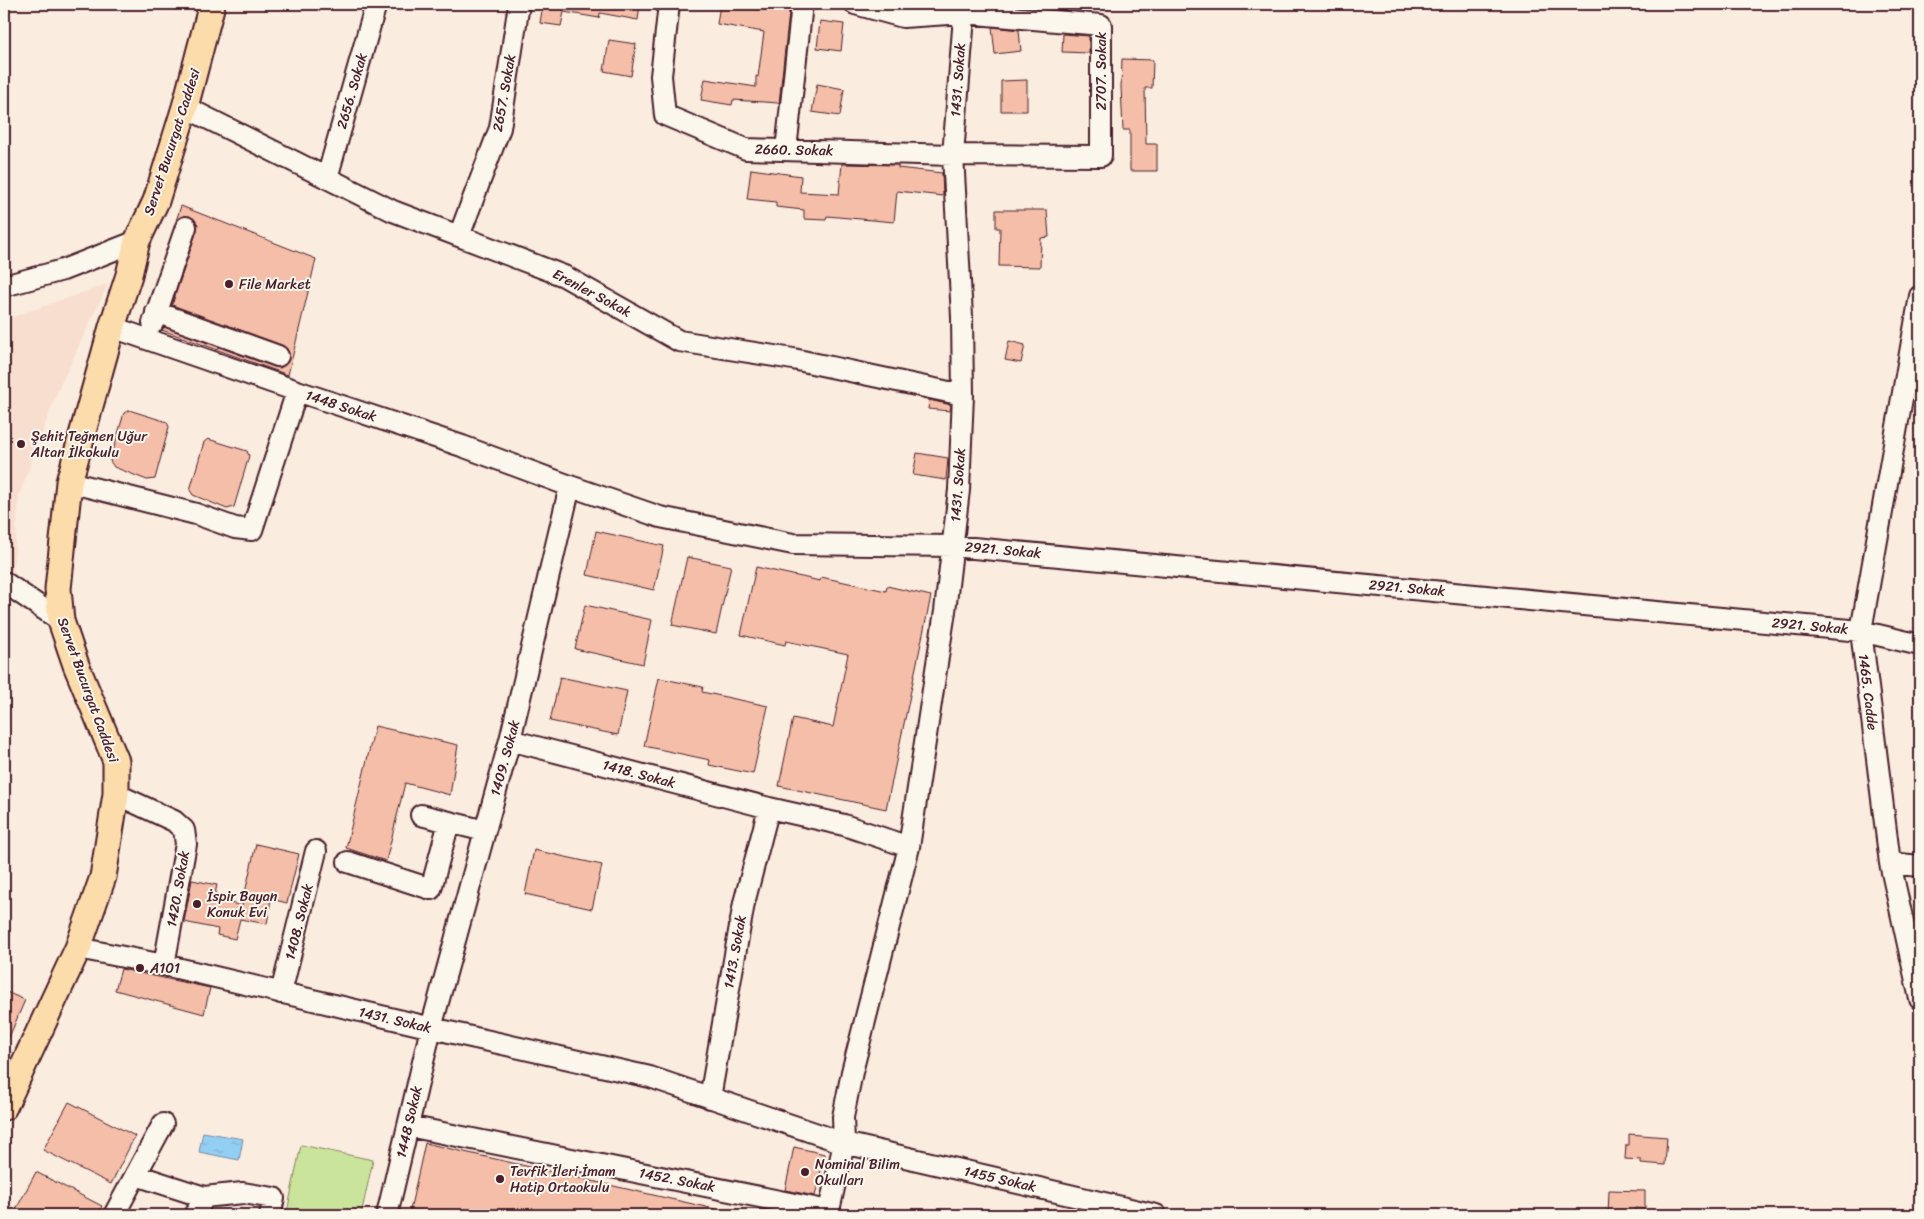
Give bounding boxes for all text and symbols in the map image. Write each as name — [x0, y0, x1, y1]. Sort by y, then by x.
street label: 2707. Sokak — [1089, 31, 1114, 110]
street label: 1431. Sokak — [943, 42, 973, 118]
street label: 2656. Sokak — [329, 49, 375, 132]
street label: 2657. Sokak — [485, 52, 523, 134]
street label: Servet Bucurgat Caddesi — [136, 64, 208, 219]
street label: 2660. Sokak — [755, 137, 834, 163]
street label: Erenler Sokak — [548, 262, 636, 324]
place label: File Market — [239, 272, 311, 297]
marker: File Market — [223, 278, 235, 290]
street label: 1448 Sokak — [302, 383, 380, 429]
place label: Şehit Teğmen Uğur Altan İlkokulu — [30, 424, 148, 465]
marker: Şehit Teğmen Uğur Altan İlkokulu — [15, 438, 27, 450]
street label: 1431. Sokak — [943, 447, 973, 523]
street label: 2921. Sokak — [964, 534, 1043, 566]
street label: 2921. Sokak — [1368, 572, 1447, 604]
street label: 2921. Sokak — [1771, 610, 1850, 642]
street label: Servet Bucurgat Caddesi — [50, 614, 126, 767]
street label: 1465. Cadde — [1851, 652, 1885, 732]
street label: 1409. Sokak — [483, 717, 527, 799]
street label: 1418. Sokak — [600, 752, 679, 796]
street label: 1420. Sokak — [159, 848, 197, 929]
street label: 1408. Sokak — [277, 881, 321, 963]
place label: İspir Bayan Konuk Evi — [206, 884, 278, 925]
marker: İspir Bayan Konuk Evi — [191, 898, 203, 910]
street label: 1413. Sokak — [716, 913, 754, 991]
place label: A101 — [149, 956, 180, 981]
marker: A101 — [134, 962, 146, 974]
street label: 1431. Sokak — [356, 999, 434, 1041]
street label: 1448 Sokak — [389, 1083, 430, 1161]
place label: Nominal Bilim Okulları — [815, 1152, 900, 1193]
place label: Tevfik İleri İmam Hatip Ortaokulu — [510, 1159, 616, 1200]
street label: 1455 Sokak — [961, 1159, 1039, 1200]
street label: 1452. Sokak — [637, 1160, 718, 1200]
marker: Nominal Bilim Okulları — [799, 1166, 811, 1178]
marker: Tevfik İleri İmam Hatip Ortaokulu — [494, 1173, 506, 1185]

